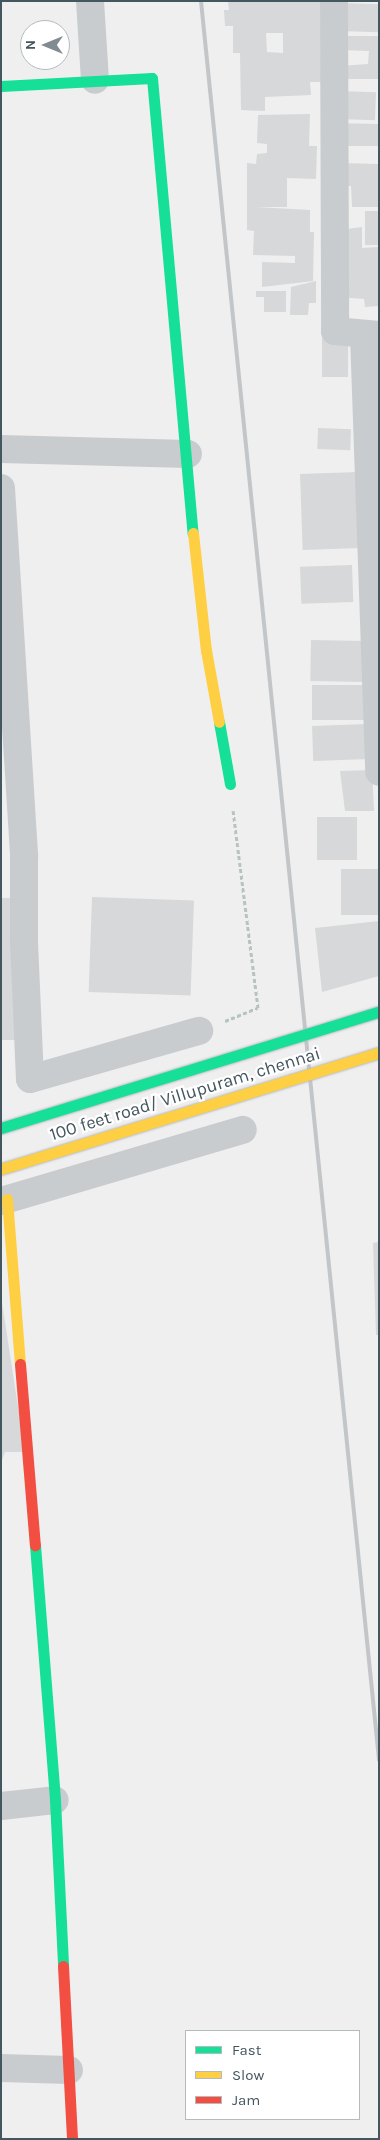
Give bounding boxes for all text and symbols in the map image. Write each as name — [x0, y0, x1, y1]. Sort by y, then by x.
north arrow — [20, 20, 70, 70]
text: N — [22, 40, 39, 50]
street label: 100 feet road/ Villupuram, chennai — [47, 1042, 323, 1146]
legend — [185, 2030, 360, 2120]
text: Fast — [232, 2041, 261, 2059]
text: Slow — [232, 2066, 264, 2084]
text: Jam — [232, 2091, 260, 2109]

